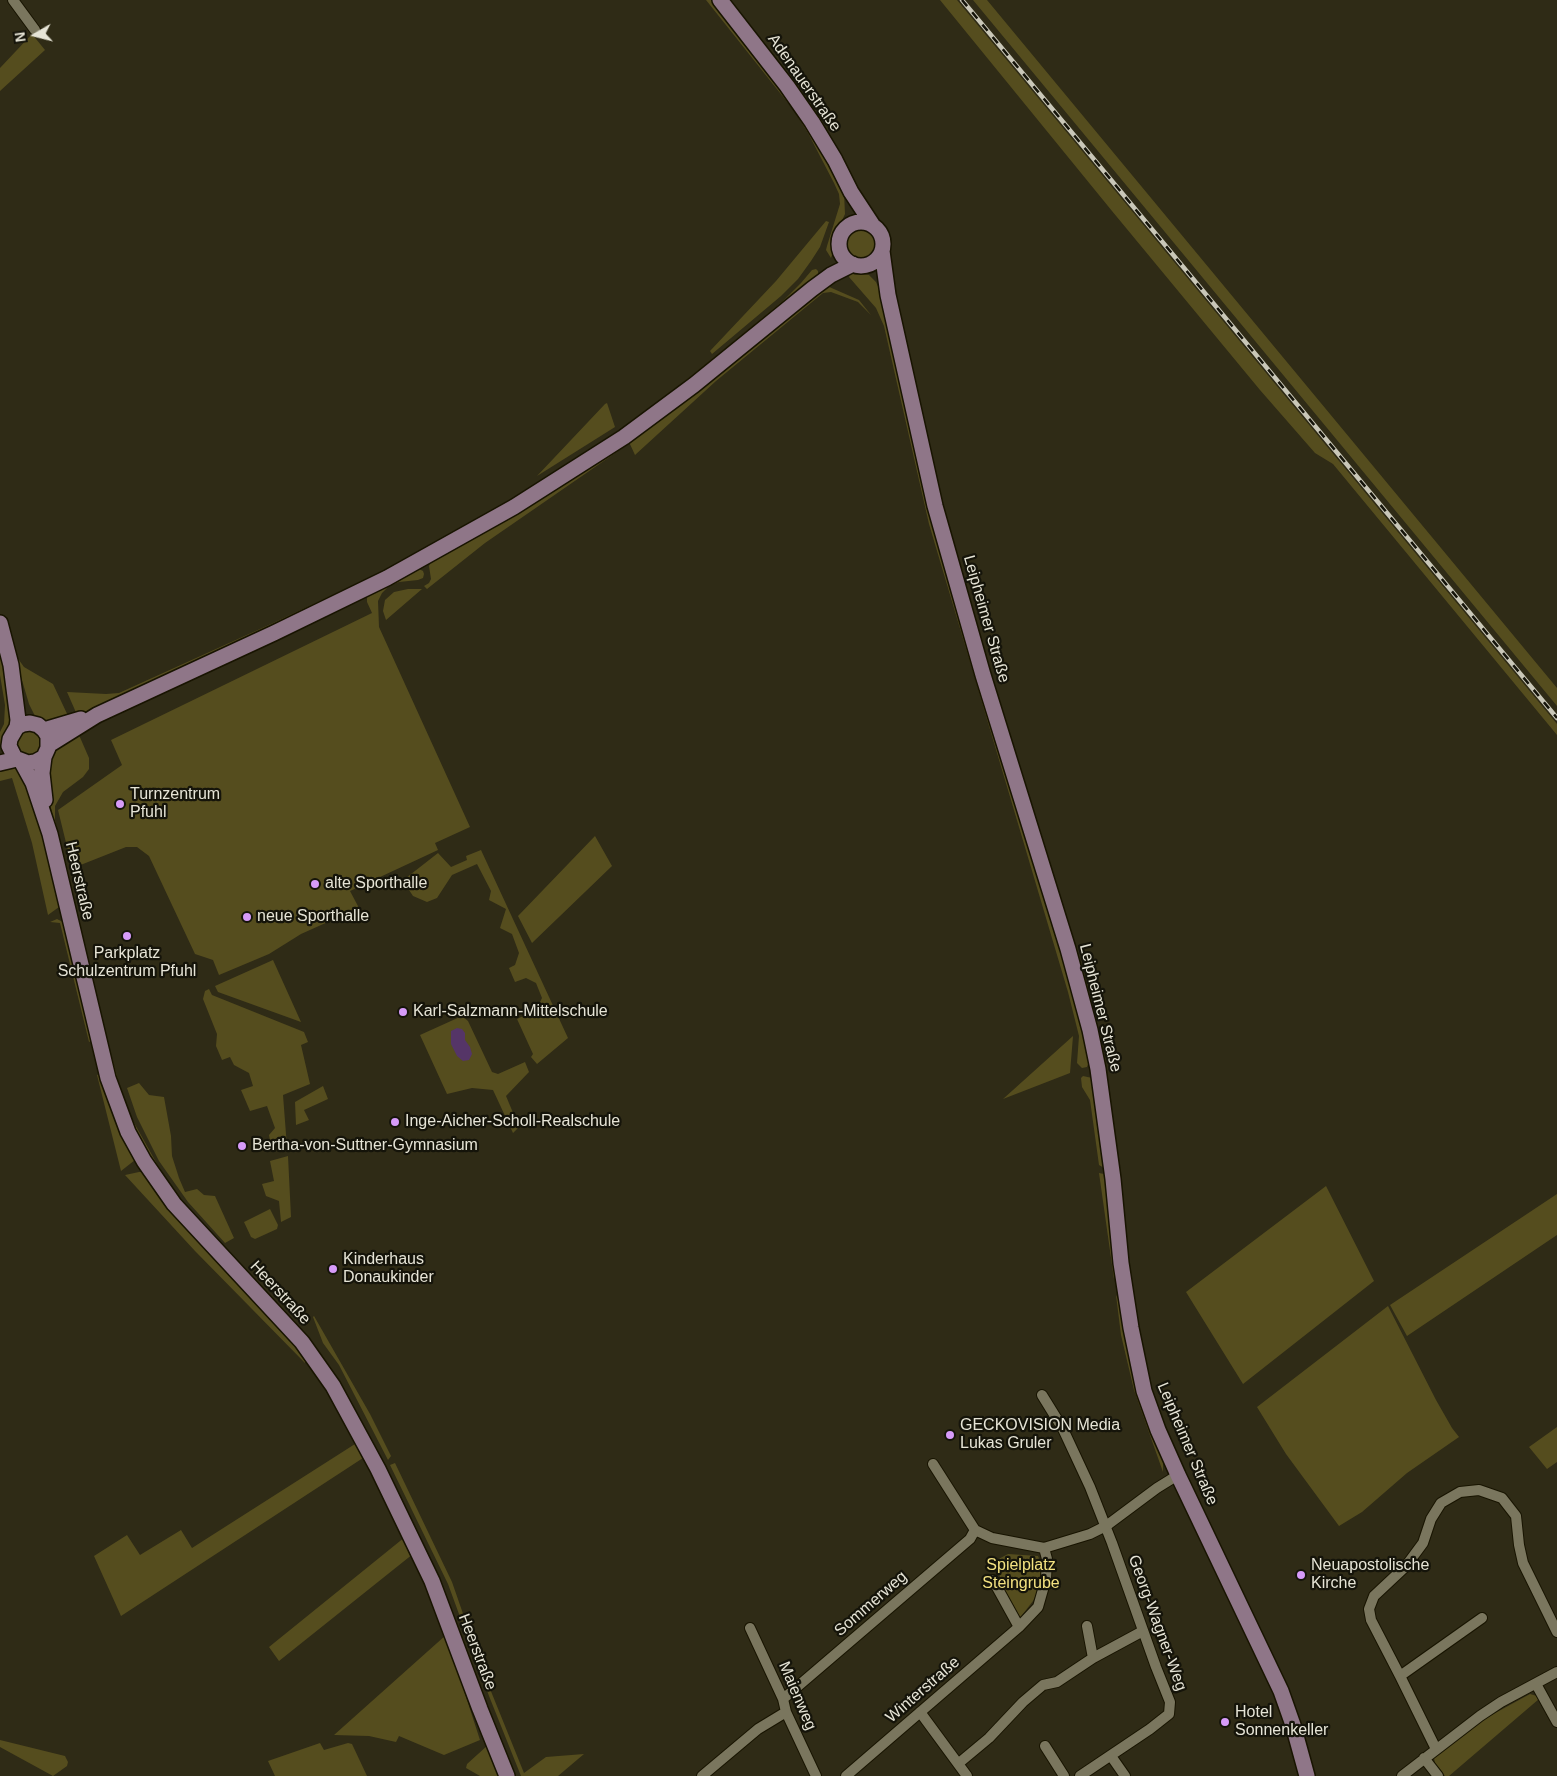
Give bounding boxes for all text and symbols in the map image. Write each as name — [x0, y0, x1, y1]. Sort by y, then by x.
north arrow — [10, 10, 60, 60]
text: N — [12, 31, 29, 43]
street label: Adenauerstraße — [763, 31, 845, 135]
street label: Leipheimer Straße — [959, 553, 1013, 685]
place label: Turnzentrum Pfuhl — [130, 785, 220, 823]
marker: Turnzentrum Pfuhl — [114, 798, 126, 810]
street label: Heerstraße — [61, 840, 97, 922]
place label: alte Sporthalle — [325, 874, 427, 894]
marker: alte Sporthalle — [309, 878, 321, 890]
place label: neue Sporthalle — [257, 907, 369, 927]
marker: neue Sporthalle — [241, 911, 253, 923]
marker: Parkplatz Schulzentrum Pfuhl — [121, 930, 133, 942]
street label: Leipheimer Straße — [1075, 942, 1125, 1074]
place label: Parkplatz Schulzentrum Pfuhl — [58, 944, 196, 982]
place label: Karl-Salzmann-Mittelschule — [413, 1002, 608, 1022]
marker: Karl-Salzmann-Mittelschule — [397, 1006, 409, 1018]
place label: Inge-Aicher-Scholl-Realschule — [405, 1112, 620, 1132]
marker: Inge-Aicher-Scholl-Realschule — [389, 1116, 401, 1128]
place label: Bertha-von-Suttner-Gymnasium — [252, 1136, 478, 1156]
marker: Bertha-von-Suttner-Gymnasium — [236, 1140, 248, 1152]
place label: Kinderhaus Donaukinder — [343, 1250, 434, 1288]
street label: Heerstraße — [246, 1257, 314, 1329]
marker: Kinderhaus Donaukinder — [327, 1263, 339, 1275]
street label: Leipheimer Straße — [1152, 1380, 1222, 1508]
place label: GECKOVISION Media Lukas Gruler — [960, 1416, 1120, 1454]
marker: GECKOVISION Media Lukas Gruler — [944, 1429, 956, 1441]
street label: Georg-Wagner-Weg — [1123, 1552, 1191, 1694]
park label: Spielplatz Steingrube — [982, 1556, 1060, 1594]
place label: Neuapostolische Kirche — [1311, 1556, 1429, 1594]
street label: Sommerweg — [831, 1567, 911, 1641]
marker: Neuapostolische Kirche — [1295, 1569, 1307, 1581]
street label: Heerstraße — [454, 1611, 500, 1693]
street label: Winterstraße — [882, 1653, 964, 1727]
street label: Maienweg — [774, 1659, 820, 1733]
place label: Hotel Sonnenkeller — [1235, 1703, 1328, 1741]
marker: Hotel Sonnenkeller — [1219, 1716, 1231, 1728]

